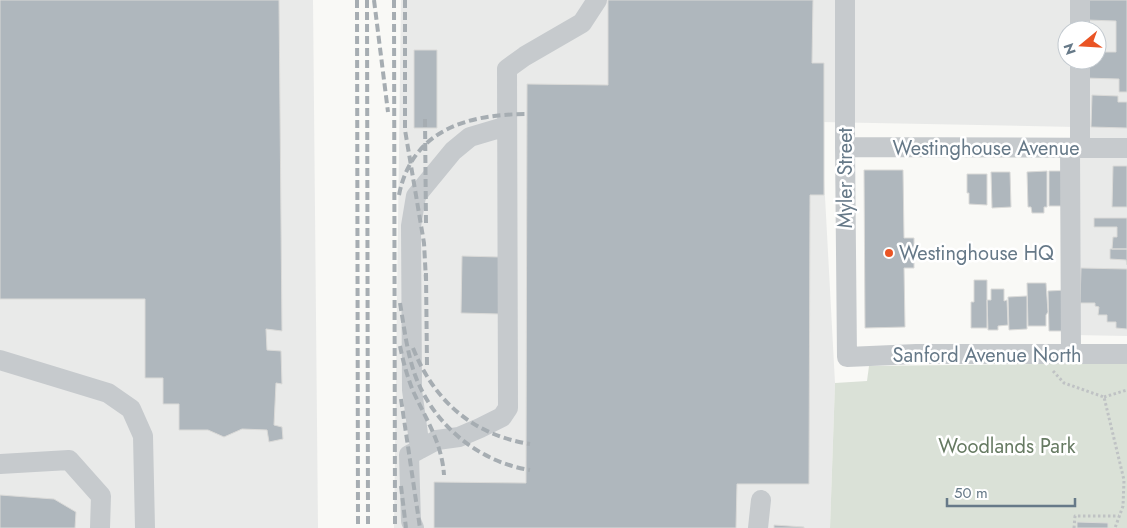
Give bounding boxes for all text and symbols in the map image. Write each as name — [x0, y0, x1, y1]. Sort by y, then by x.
north arrow — [1057, 20, 1107, 70]
text: N — [1058, 41, 1081, 57]
street label: Myler Street — [831, 128, 860, 228]
street label: Westinghouse Avenue — [892, 134, 1080, 163]
place label: Westinghouse HQ — [899, 239, 1054, 268]
marker: Westinghouse HQ — [883, 247, 895, 259]
street label: Sanford Avenue North — [893, 341, 1081, 370]
park label: Woodlands Park — [938, 432, 1076, 461]
scale bar — [947, 476, 1074, 508]
text: 50 m — [954, 482, 988, 504]

